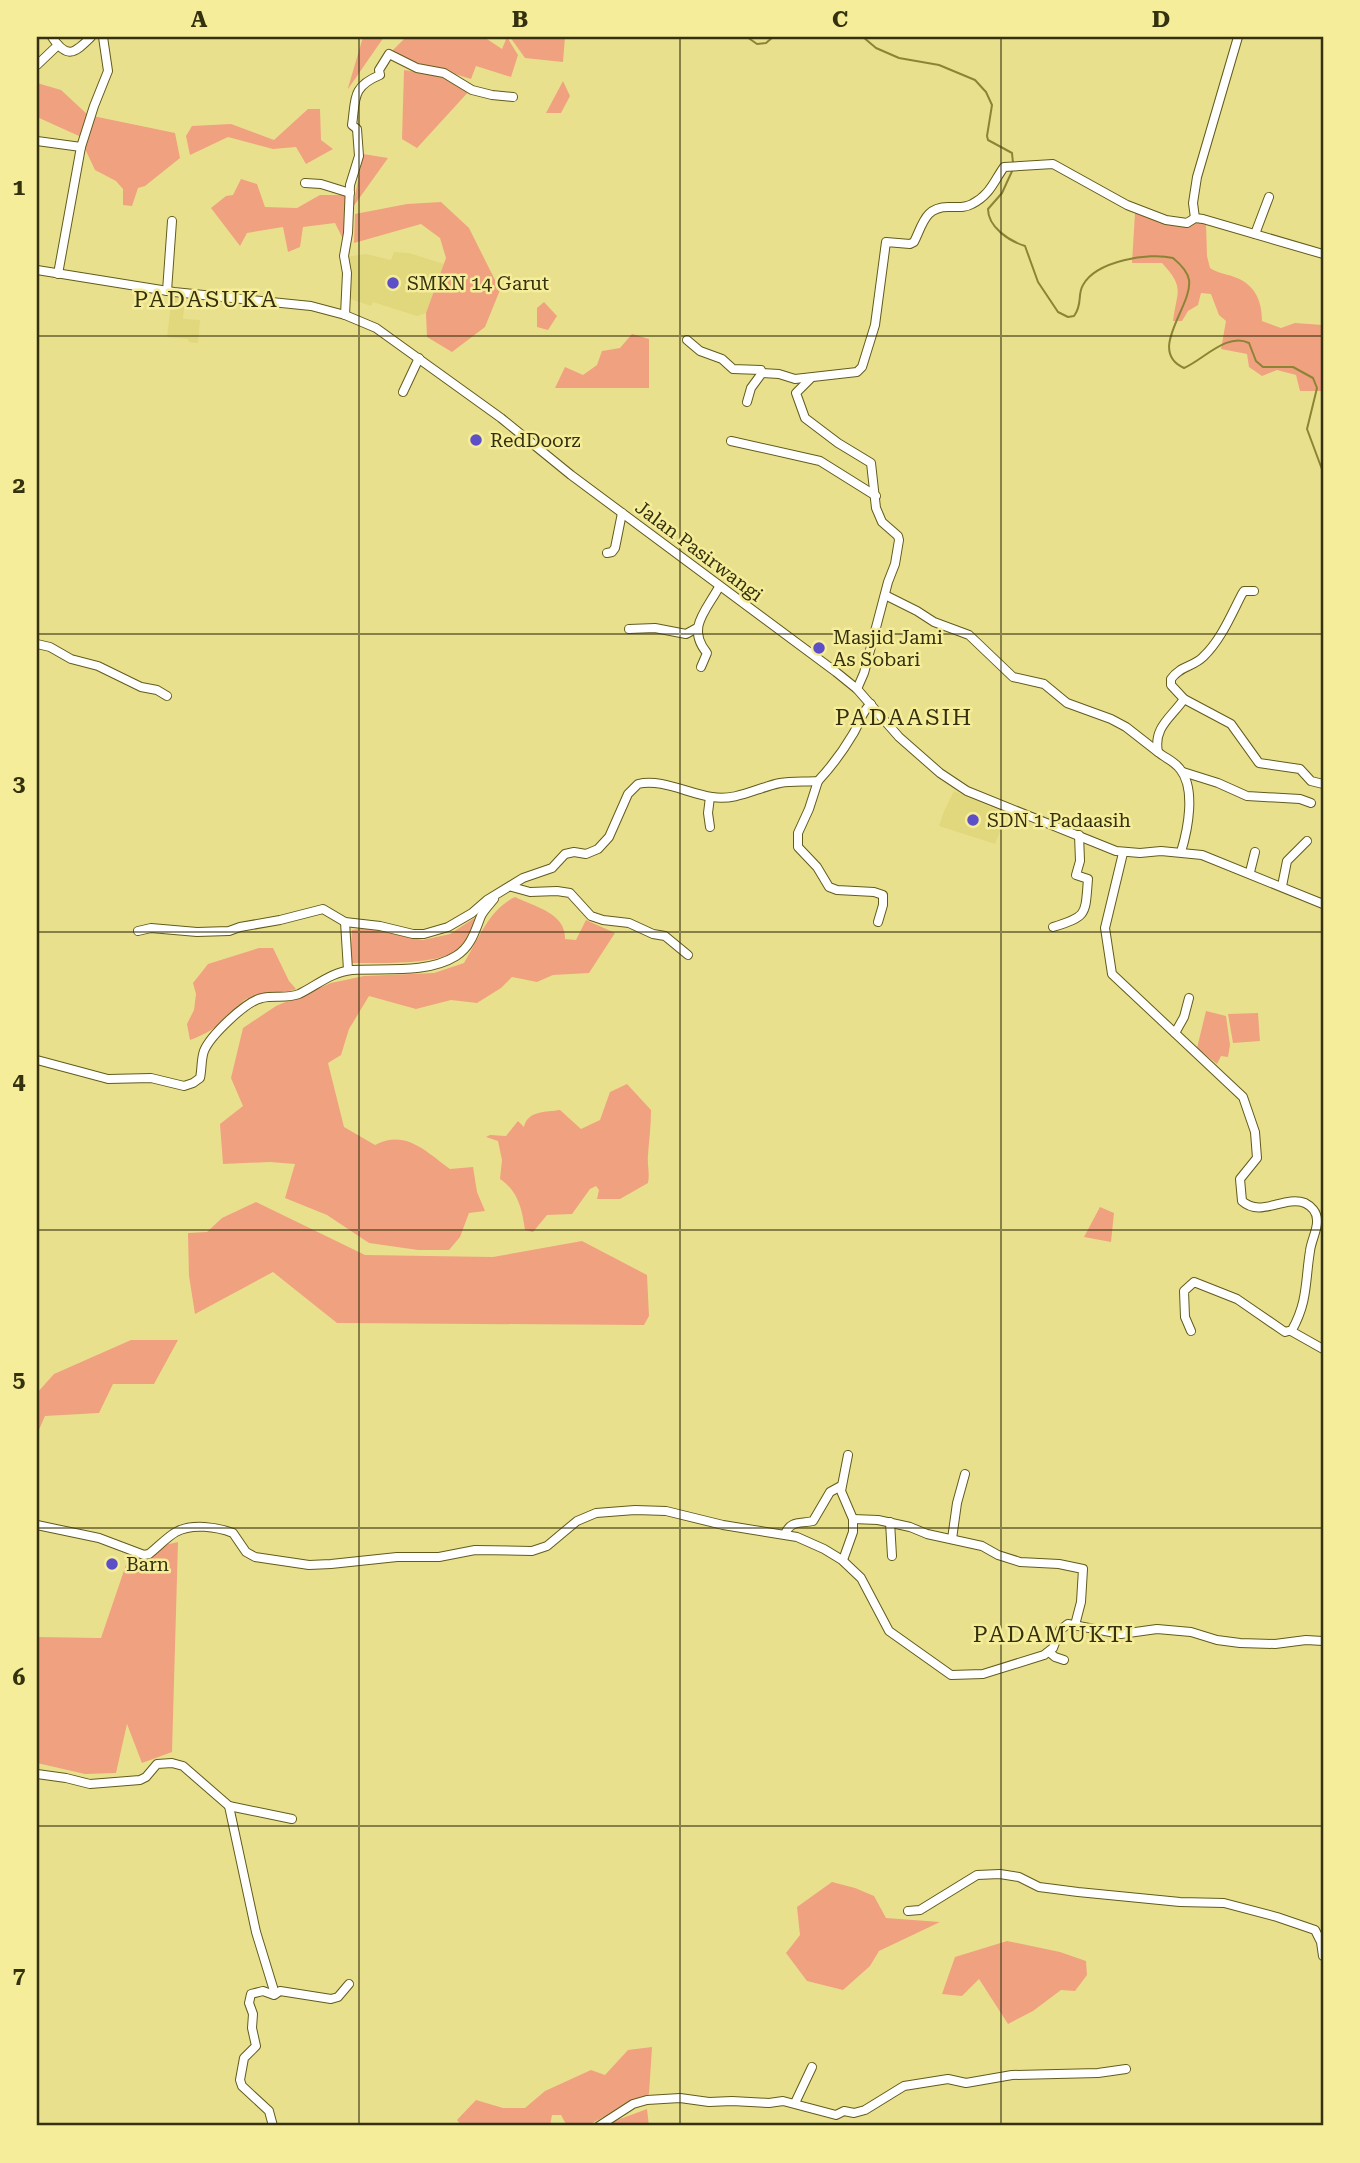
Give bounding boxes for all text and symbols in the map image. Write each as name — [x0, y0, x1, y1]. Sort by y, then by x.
text: A — [191, 6, 208, 33]
text: B — [512, 6, 528, 33]
text: C — [832, 6, 848, 33]
text: D — [1152, 6, 1170, 33]
text: 1 — [13, 174, 26, 201]
place label: SMKN 14 Garut — [407, 272, 549, 295]
marker: SMKN 14 Garut — [385, 275, 401, 291]
district label: PADASUKA — [133, 286, 279, 313]
place label: RedDoorz — [490, 429, 581, 452]
marker: RedDoorz — [468, 432, 484, 448]
text: 2 — [13, 472, 25, 499]
street label: Jalan Pasirwangi — [631, 496, 767, 606]
place label: Masjid Jami As Sobari — [833, 626, 943, 671]
marker: Masjid Jami As Sobari — [811, 640, 827, 656]
district label: PADAASIH — [835, 704, 973, 731]
text: 3 — [13, 770, 26, 797]
place label: SDN 1 Padaasih — [987, 809, 1131, 832]
marker: SDN 1 Padaasih — [965, 812, 981, 828]
text: 4 — [13, 1068, 26, 1095]
text: 5 — [13, 1366, 26, 1393]
place label: Barn — [126, 1553, 169, 1576]
marker: Barn — [104, 1556, 120, 1572]
district label: PADAMUKTI — [973, 1621, 1135, 1648]
text: 6 — [13, 1664, 26, 1691]
text: 7 — [13, 1962, 26, 1989]

